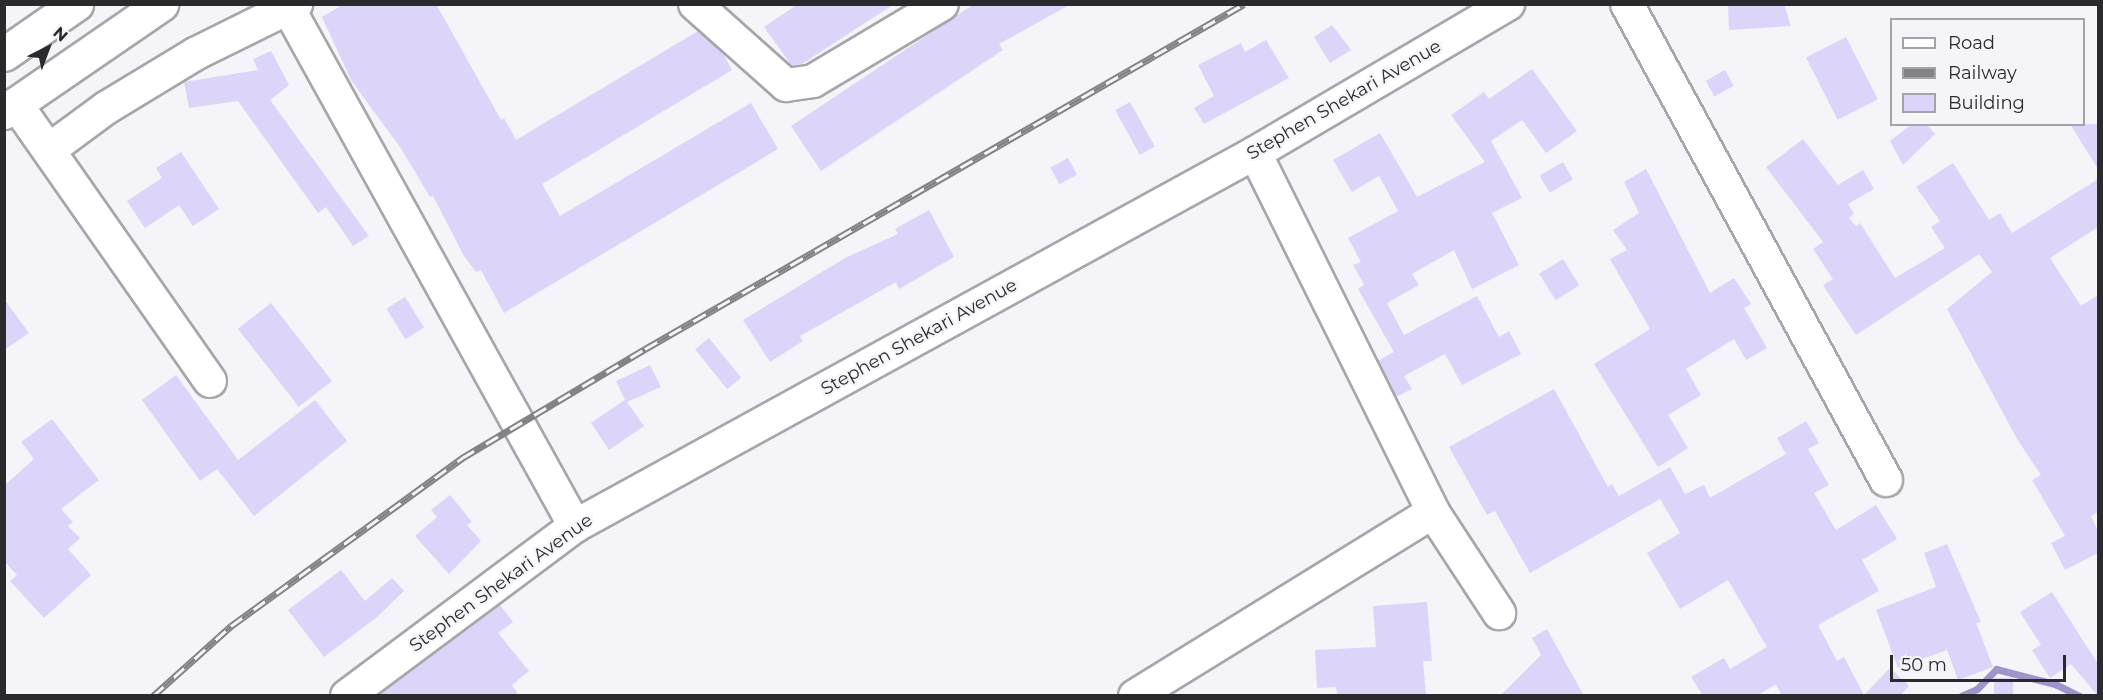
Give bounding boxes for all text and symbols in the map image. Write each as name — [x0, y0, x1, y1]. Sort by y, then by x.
north arrow — [18, 18, 78, 78]
legend — [1890, 18, 2085, 126]
text: N — [49, 23, 72, 46]
text: Road — [1948, 32, 1995, 54]
street label: Stephen Shekari Avenue — [1243, 35, 1445, 165]
text: Railway — [1948, 62, 2017, 84]
text: Building — [1948, 92, 2025, 114]
street label: Stephen Shekari Avenue — [817, 274, 1021, 400]
street label: Stephen Shekari Avenue — [405, 509, 597, 657]
scale bar — [1893, 643, 2068, 681]
text: 50 m — [1901, 654, 1947, 676]

